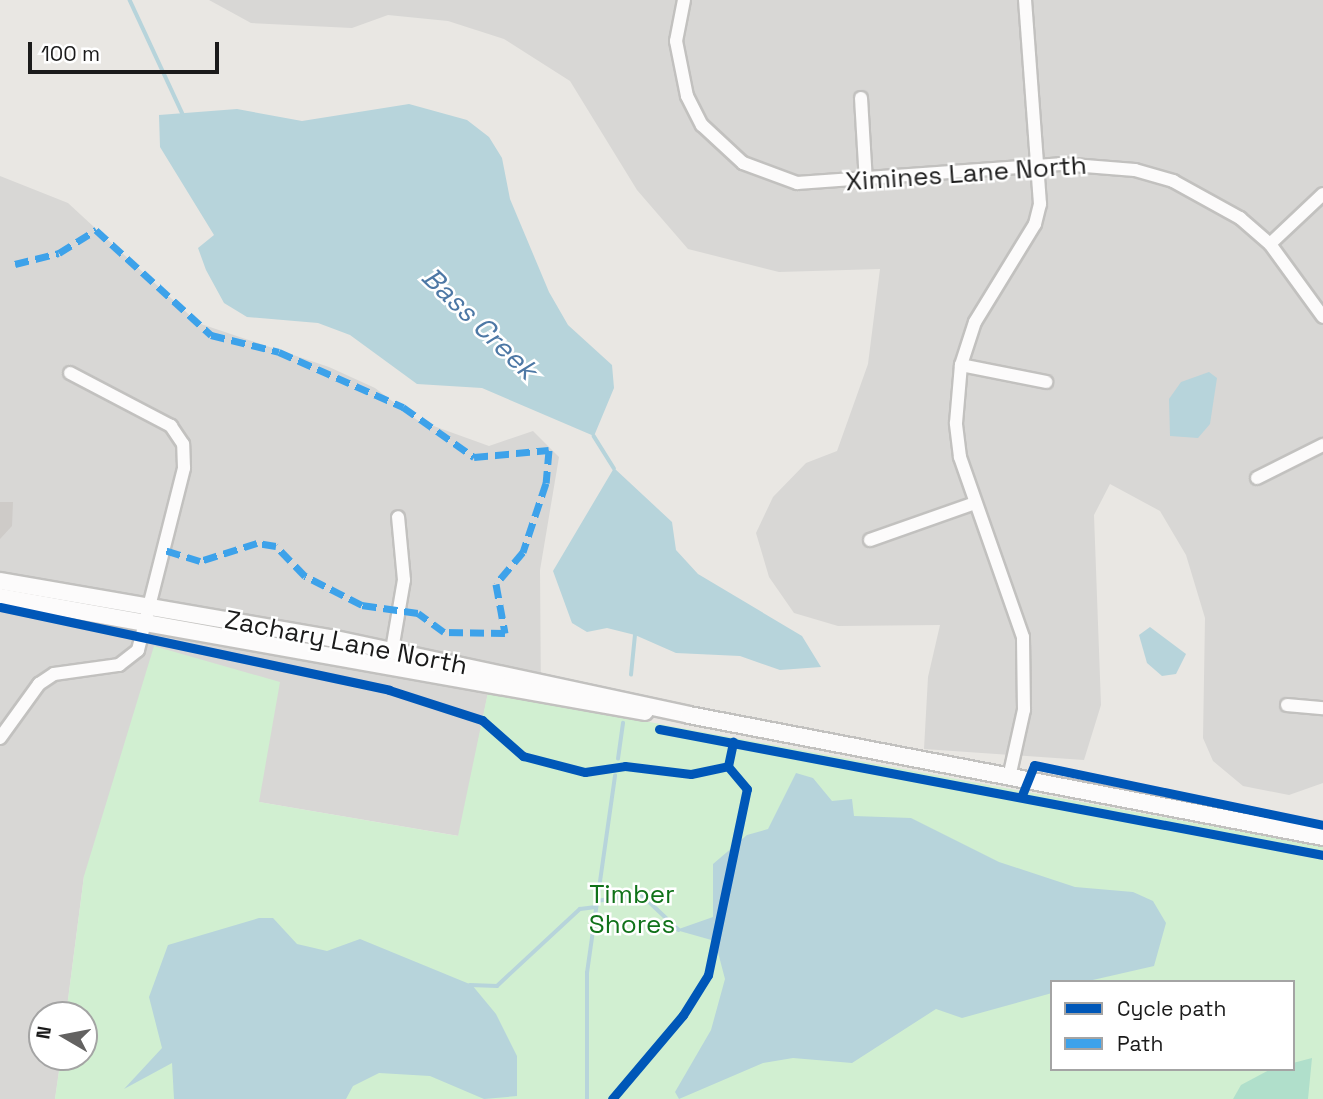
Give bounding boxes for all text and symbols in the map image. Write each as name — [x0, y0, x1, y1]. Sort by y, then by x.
scale bar — [32, 28, 222, 72]
text: 100 m — [41, 40, 100, 67]
street label: Ximines Lane North — [844, 150, 1088, 198]
water label: Bass Creek — [415, 260, 545, 386]
street label: Zachary Lane North — [222, 604, 470, 682]
park label: Timber Shores — [589, 879, 675, 940]
legend — [1050, 980, 1295, 1071]
text: Cycle path — [1117, 995, 1226, 1022]
north arrow — [28, 1001, 98, 1071]
text: N — [30, 1024, 57, 1041]
text: Path — [1117, 1030, 1163, 1057]

